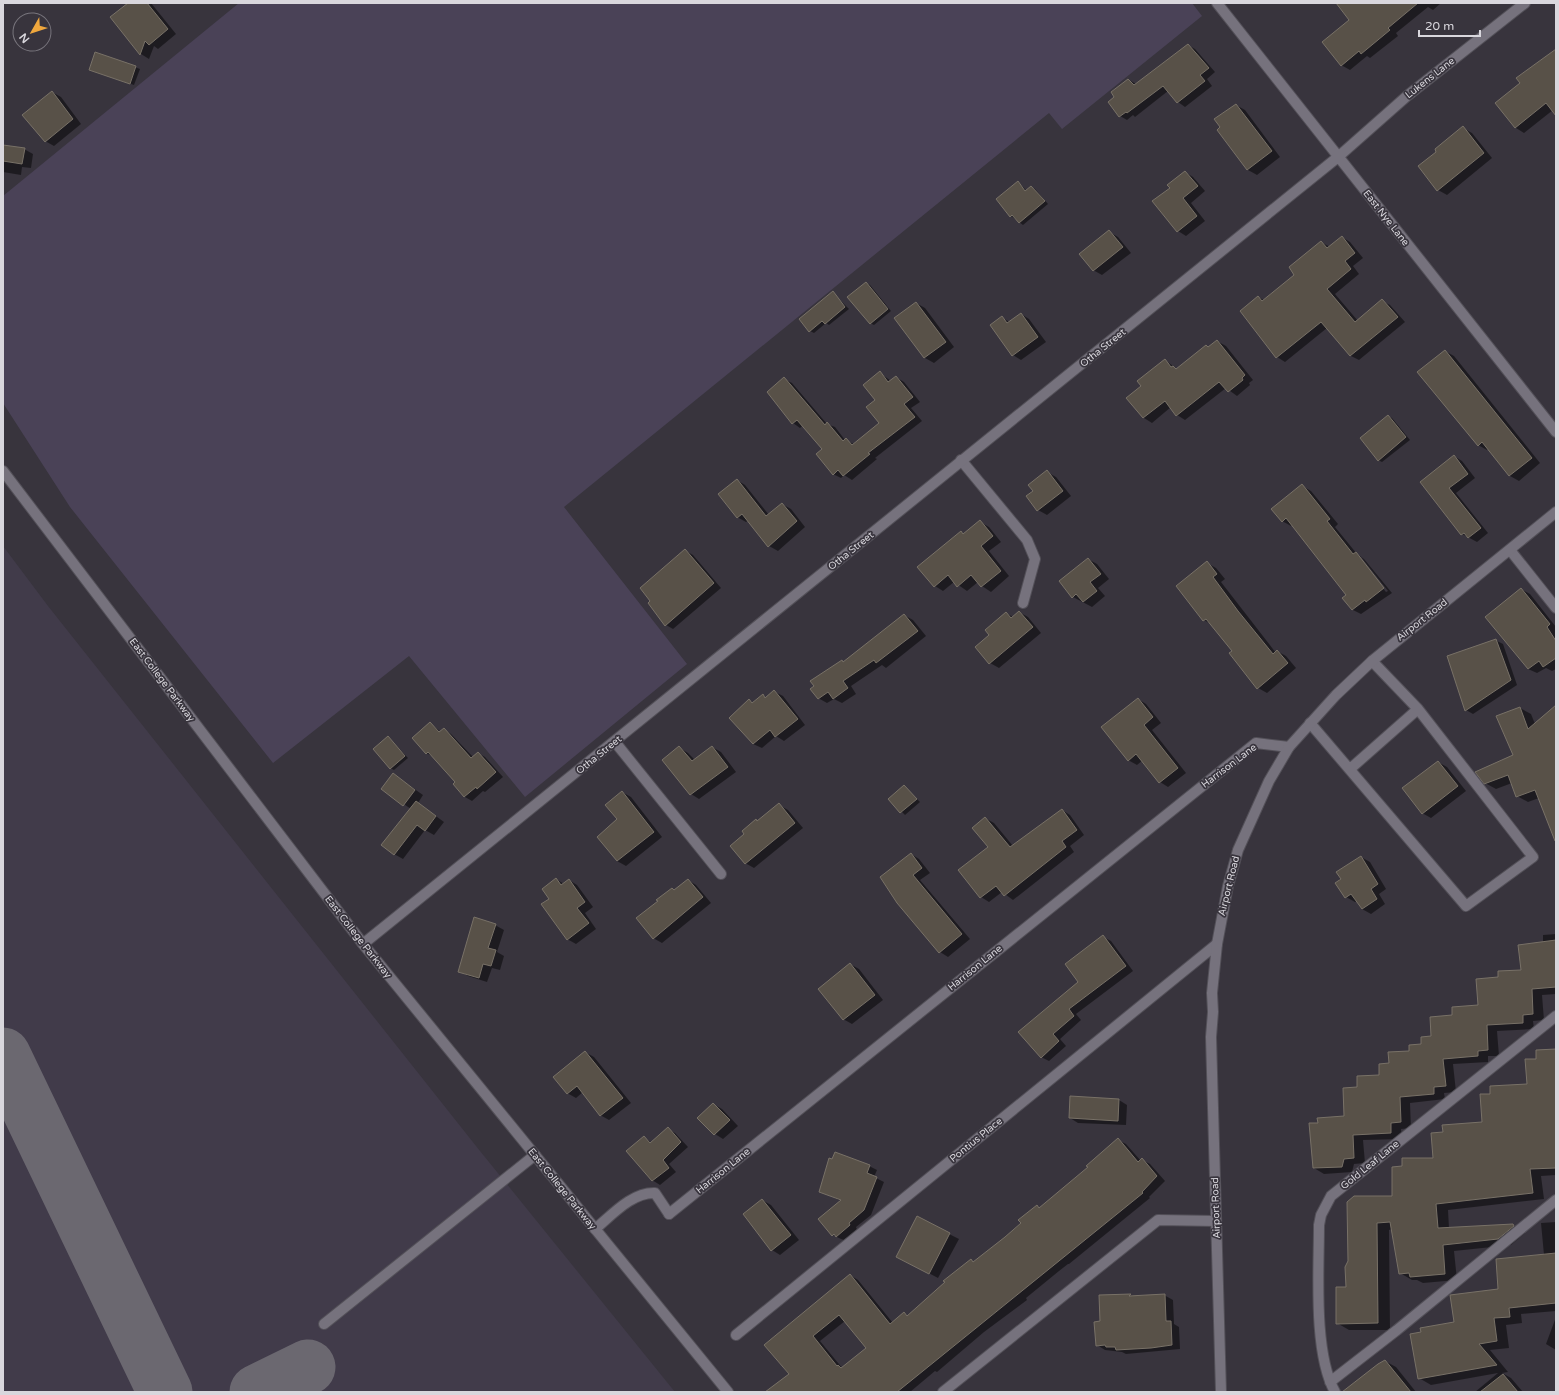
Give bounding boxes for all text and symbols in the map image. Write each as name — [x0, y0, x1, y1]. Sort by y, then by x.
north arrow — [12, 12, 52, 52]
scale bar — [1419, 12, 1480, 38]
text: 20 m — [1425, 19, 1454, 33]
text: N — [17, 30, 32, 46]
street label: Lukens Lane — [1403, 55, 1457, 101]
street label: East Nye Lane — [1360, 188, 1412, 249]
street label: Otha Street — [1078, 326, 1128, 370]
street label: Otha Street — [826, 529, 876, 573]
street label: Airport Road — [1394, 596, 1450, 644]
street label: East College Parkway — [127, 636, 198, 725]
street label: Otha Street — [574, 733, 624, 777]
street label: Harrison Lane — [1199, 741, 1259, 791]
street label: Airport Road — [1216, 855, 1242, 917]
street label: East College Parkway — [322, 893, 394, 981]
street label: Harrison Lane — [946, 942, 1005, 993]
street label: Pontius Place — [947, 1115, 1005, 1165]
street label: Gold Leaf Lane — [1338, 1138, 1402, 1192]
street label: Harrison Lane — [694, 1145, 753, 1196]
street label: East College Parkway — [525, 1146, 599, 1233]
street label: Airport Road — [1209, 1177, 1223, 1239]

